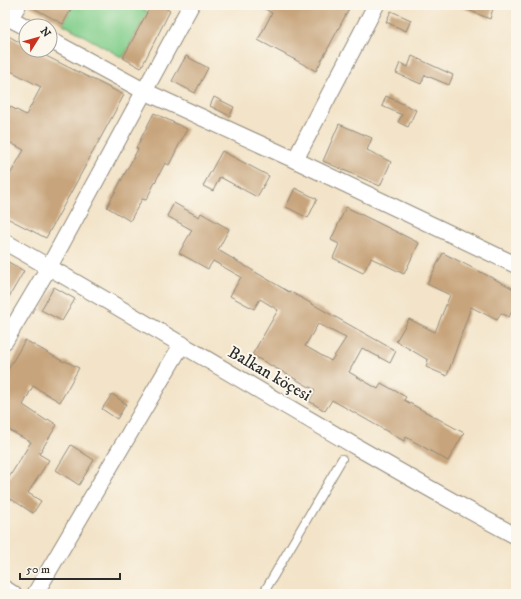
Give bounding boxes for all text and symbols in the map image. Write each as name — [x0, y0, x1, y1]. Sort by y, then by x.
north arrow — [18, 18, 58, 58]
text: N — [37, 25, 53, 40]
street label: Balkan köçesi — [224, 341, 315, 406]
scale bar — [20, 555, 120, 581]
text: 50 m — [26, 562, 50, 577]

